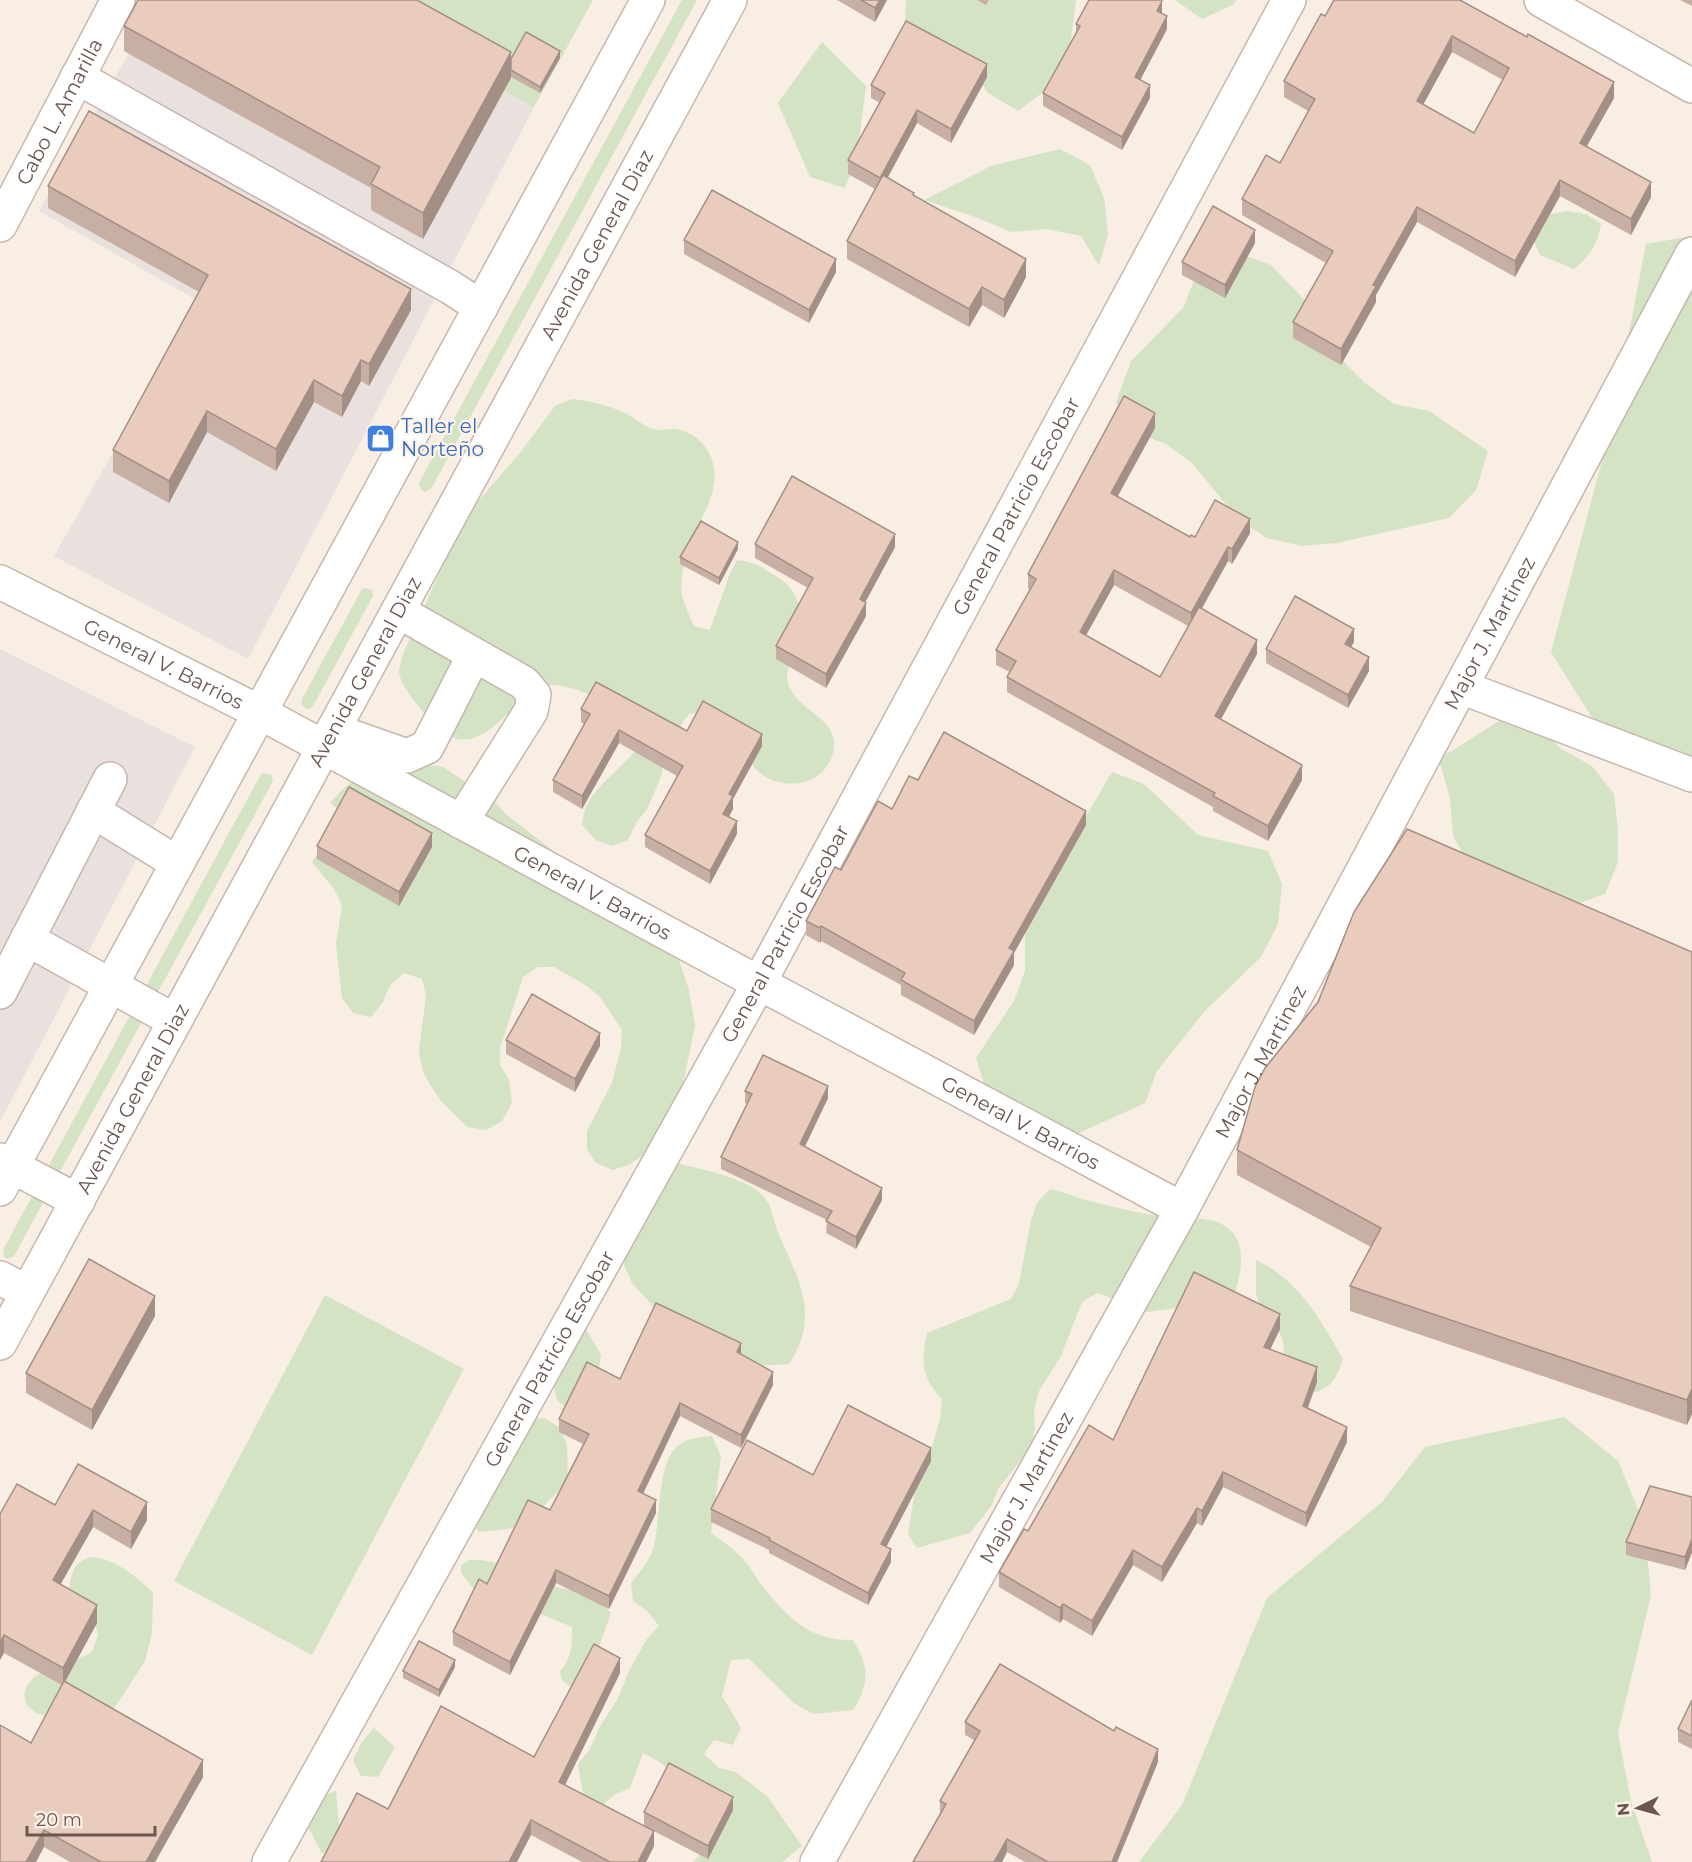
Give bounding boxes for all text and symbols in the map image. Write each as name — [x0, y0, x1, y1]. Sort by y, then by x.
street label: Cabo L. Amarilla — [11, 34, 108, 189]
street label: Avenida General Diaz — [536, 146, 658, 344]
street label: General Patricio Escobar — [947, 393, 1085, 619]
place label: Taller el Norteño — [401, 414, 484, 461]
shop icon: Taller el Norteño — [364, 422, 396, 454]
street label: Major J. Martinez — [1439, 552, 1540, 714]
street label: Avenida General Diaz — [303, 573, 426, 771]
street label: General V. Barrios — [80, 614, 248, 714]
street label: General Patricio Escobar — [716, 821, 854, 1047]
street label: General V. Barrios — [509, 840, 676, 945]
street label: Major J. Martinez — [1210, 981, 1311, 1142]
street label: Avenida General Diaz — [71, 1000, 194, 1198]
street label: General V. Barrios — [937, 1071, 1104, 1175]
street label: General Patricio Escobar — [479, 1246, 619, 1471]
street label: Major J. Martinez — [974, 1407, 1078, 1568]
north arrow — [1608, 1778, 1668, 1838]
scale bar — [27, 1799, 154, 1837]
text: N — [1614, 1802, 1634, 1817]
text: 20 m — [36, 1809, 82, 1831]

